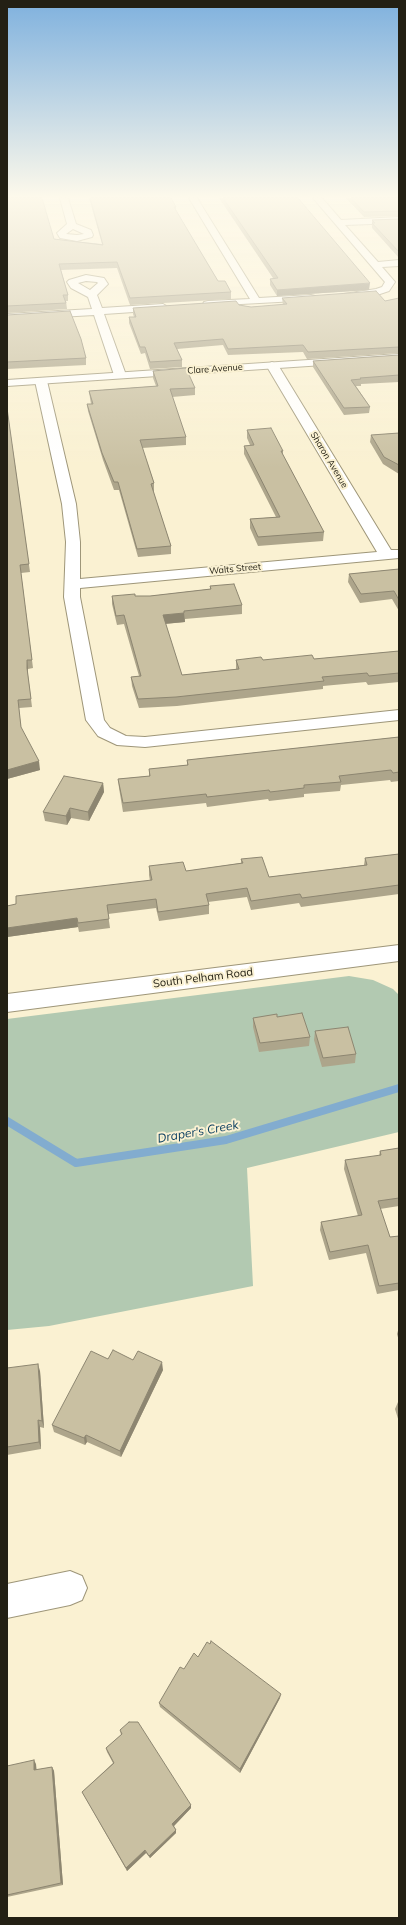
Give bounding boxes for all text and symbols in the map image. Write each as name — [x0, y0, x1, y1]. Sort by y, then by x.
street label: Clare Avenue — [187, 362, 243, 376]
street label: Sharon Avenue — [308, 430, 350, 490]
street label: Walts Street — [209, 561, 261, 577]
street label: South Pelham Road — [152, 965, 254, 991]
water label: Draper's Creek — [156, 1118, 240, 1146]

